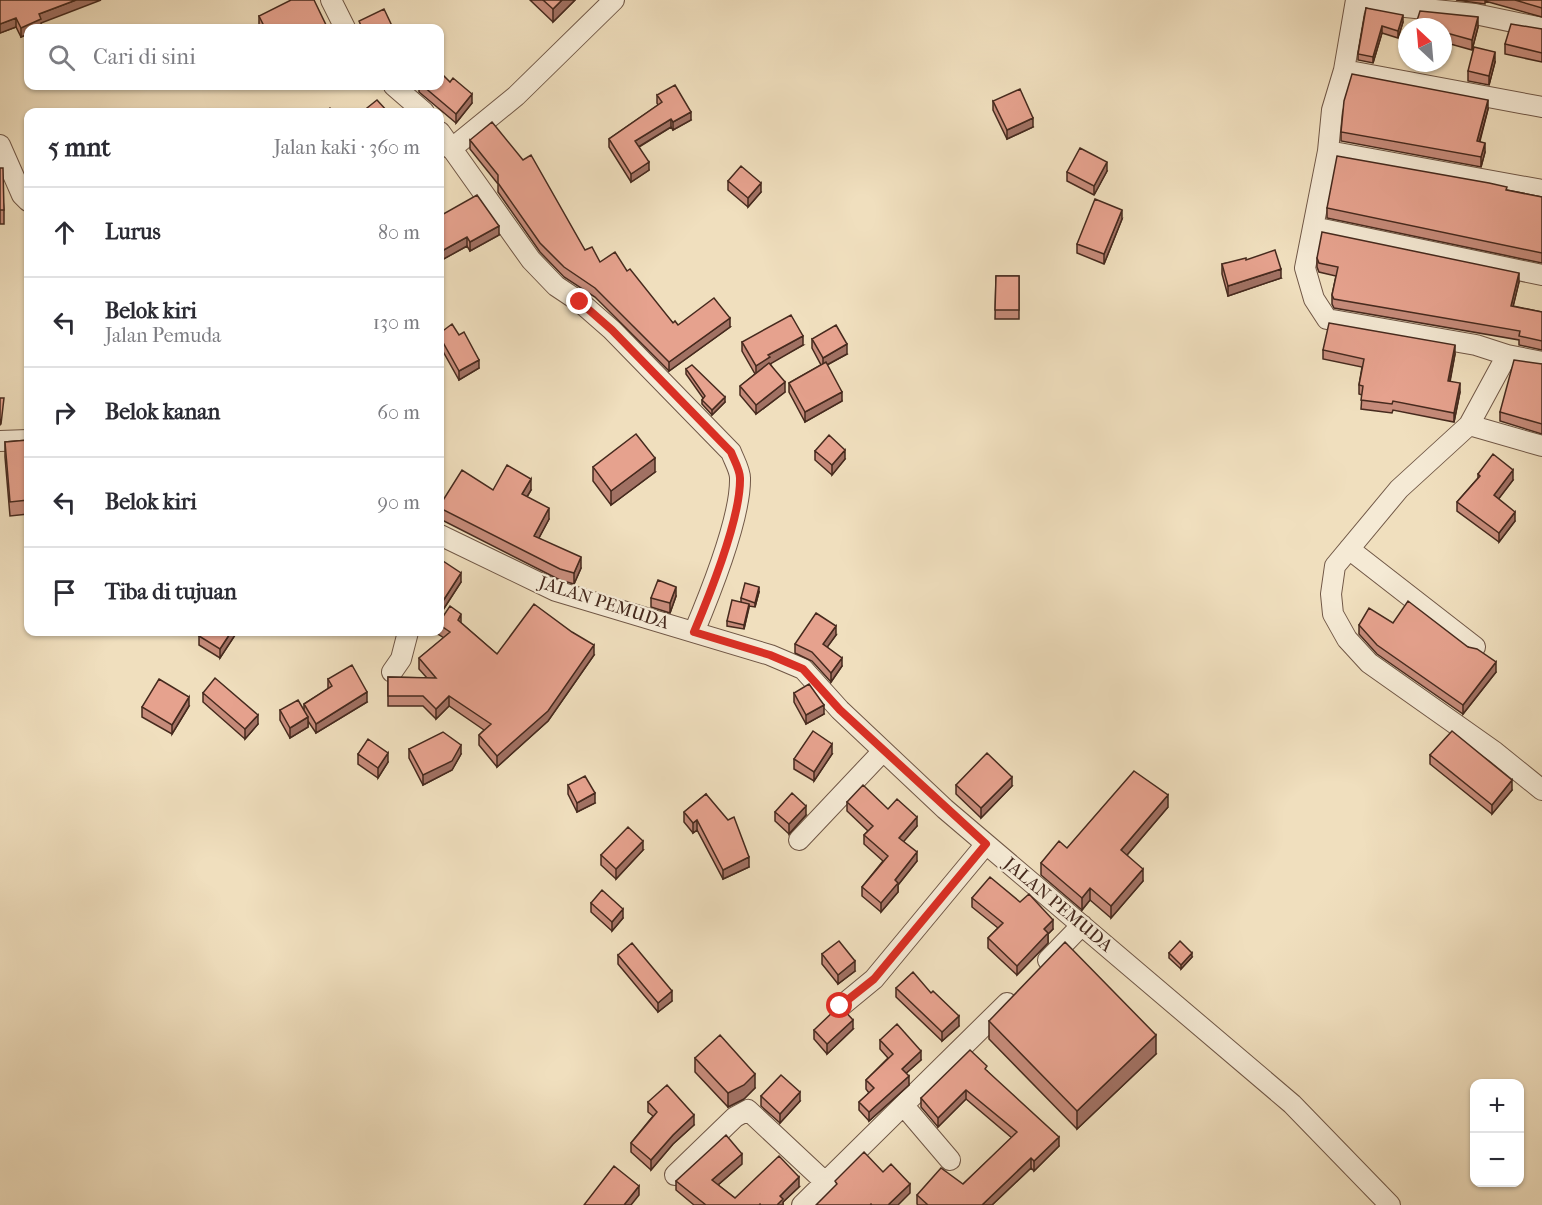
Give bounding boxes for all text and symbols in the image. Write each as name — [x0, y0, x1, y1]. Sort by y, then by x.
north arrow — [1398, 18, 1452, 72]
search box — [24, 24, 444, 90]
icon: search — [45, 41, 78, 74]
text: Cari di sini — [93, 44, 196, 70]
text: 5 mnt — [48, 132, 111, 163]
text: Jalan kaki · 360 m — [274, 136, 420, 159]
icon: ahead — [48, 216, 81, 249]
text: Lurus — [105, 219, 161, 245]
text: 80 m — [378, 221, 420, 244]
route end — [566, 288, 592, 314]
text: Belok kiri — [105, 298, 197, 324]
icon: left — [48, 306, 81, 339]
text: 130 m — [373, 311, 420, 334]
text: Jalan Pemuda — [105, 324, 221, 347]
icon: right — [48, 396, 81, 429]
text: Belok kanan — [105, 399, 220, 425]
text: 60 m — [377, 401, 420, 424]
icon: left — [48, 486, 81, 519]
text: Belok kiri — [105, 489, 197, 515]
text: 90 m — [378, 491, 420, 514]
street label: JALAN PEMUDA — [534, 571, 672, 634]
icon: arrive — [48, 576, 81, 609]
text: Tiba di tujuan — [105, 579, 237, 605]
street label: JALAN PEMUDA — [998, 852, 1117, 957]
route start — [826, 992, 852, 1018]
map controls — [1470, 1079, 1524, 1187]
button: + — [1470, 1079, 1524, 1133]
button: − — [1470, 1133, 1524, 1187]

